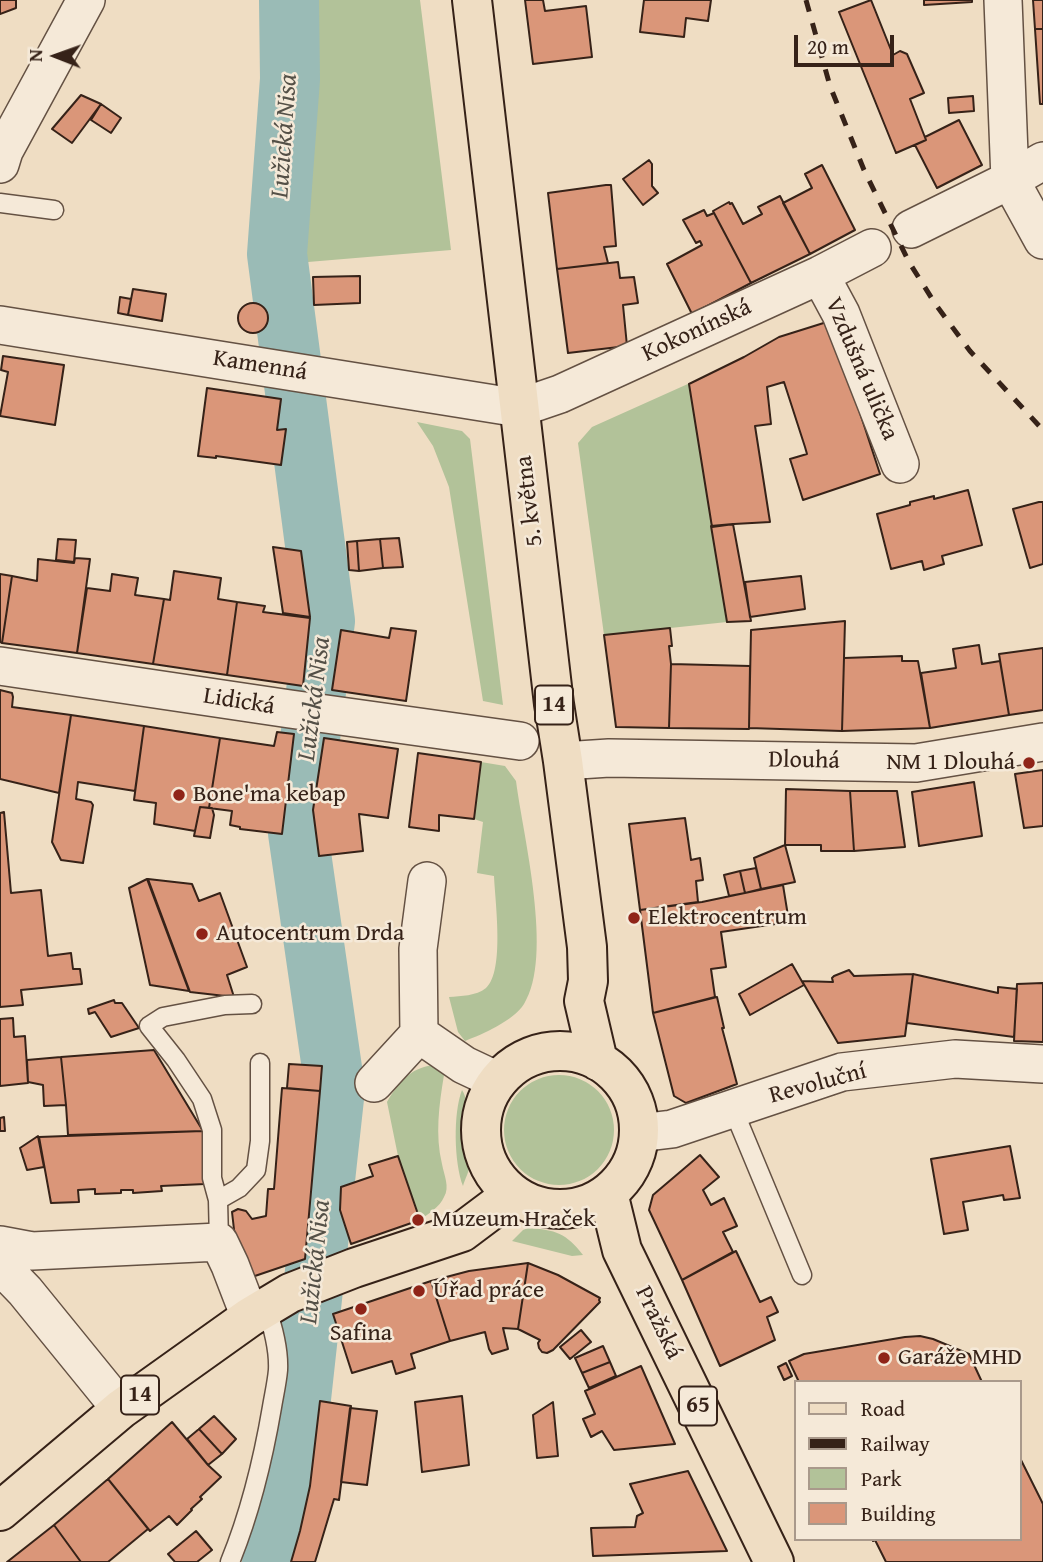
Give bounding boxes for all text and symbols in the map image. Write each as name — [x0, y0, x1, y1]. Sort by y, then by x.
north arrow — [21, 21, 91, 91]
scale bar — [798, 21, 898, 65]
text: 20 m — [807, 31, 849, 62]
text: N — [21, 49, 49, 62]
water label: Lužická Nisa — [265, 73, 305, 199]
street label: Kokonínská — [638, 293, 756, 369]
street label: Vzdušná ulička — [818, 293, 904, 445]
street label: Kamenná — [211, 344, 309, 388]
street label: 5. května — [510, 454, 550, 548]
water label: Lužická Nisa — [292, 635, 338, 763]
street label: Lidická — [201, 682, 277, 722]
road number: 14 — [535, 685, 573, 724]
street label: Dlouhá — [768, 746, 840, 776]
place label: NM 1 Dlouhá — [886, 749, 1015, 777]
marker: NM 1 Dlouhá — [1021, 755, 1037, 771]
place label: Bone'ma kebap — [193, 781, 346, 809]
marker: Bone'ma kebap — [171, 787, 187, 803]
place label: Elektrocentrum — [648, 904, 807, 932]
marker: Elektrocentrum — [626, 910, 642, 926]
place label: Autocentrum Drda — [216, 920, 404, 948]
marker: Autocentrum Drda — [194, 926, 210, 942]
street label: Revoluční — [766, 1057, 870, 1111]
water label: Lužická Nisa — [294, 1198, 338, 1326]
place label: Muzeum Hraček — [432, 1206, 595, 1234]
marker: Muzeum Hraček — [410, 1212, 426, 1228]
place label: Úřad práce — [433, 1277, 544, 1305]
street label: Pražská — [628, 1282, 688, 1364]
marker: Úřad práce — [411, 1283, 427, 1299]
marker: Safina — [353, 1301, 369, 1317]
place label: Safina — [330, 1320, 392, 1348]
place label: Garáže MHD — [898, 1344, 1022, 1372]
marker: Garáže MHD — [876, 1350, 892, 1366]
road number: 14 — [121, 1376, 159, 1414]
legend — [794, 1380, 1022, 1541]
road number: 65 — [679, 1386, 717, 1426]
text: Road — [861, 1393, 905, 1424]
text: Railway — [861, 1428, 930, 1459]
text: Park — [861, 1463, 902, 1494]
text: Building — [861, 1498, 935, 1529]

